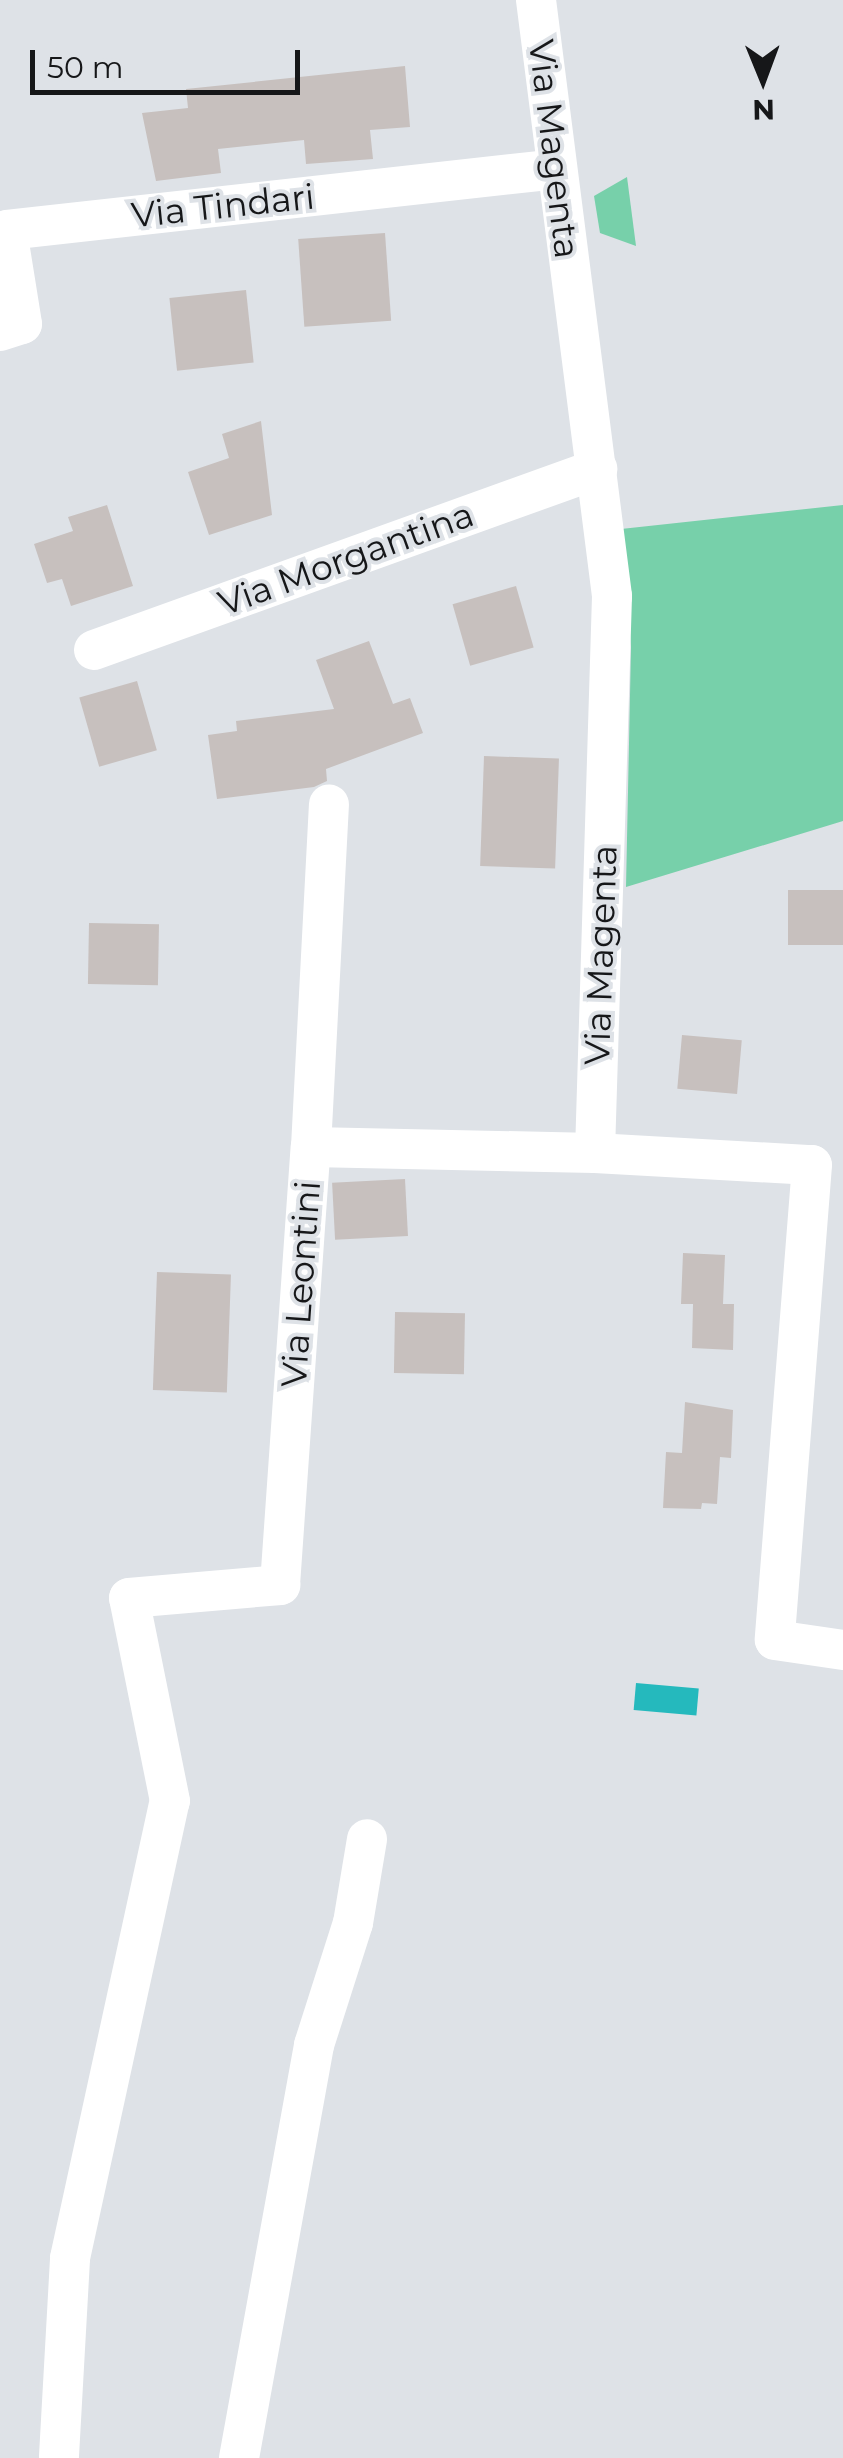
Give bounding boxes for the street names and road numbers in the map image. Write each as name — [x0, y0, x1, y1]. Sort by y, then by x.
street label: Via Magenta — [520, 37, 588, 261]
street label: Via Tindari — [129, 176, 317, 236]
street label: Via Morgantina — [213, 493, 479, 625]
street label: Via Magenta — [576, 844, 626, 1066]
street label: Via Leontini — [273, 1179, 329, 1389]

